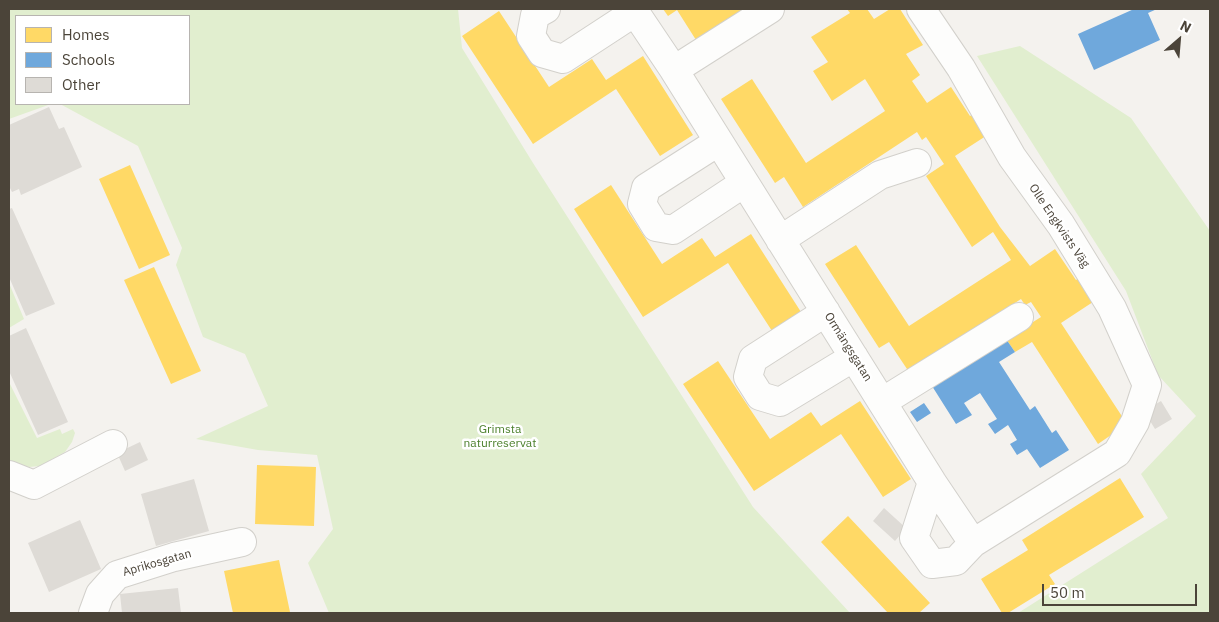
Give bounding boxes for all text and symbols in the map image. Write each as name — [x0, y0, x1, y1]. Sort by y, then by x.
legend — [15, 15, 190, 105]
north arrow — [1154, 15, 1204, 65]
text: N — [1177, 16, 1194, 37]
text: Homes — [62, 25, 110, 44]
text: Schools — [62, 50, 115, 69]
text: Other — [62, 75, 100, 94]
street label: Olle Engkvists Väg — [1026, 181, 1092, 271]
street label: Ormängsgatan — [821, 310, 875, 384]
park label: Grimsta naturreservat — [464, 423, 536, 451]
street label: Aprikosgatan — [121, 546, 193, 580]
scale bar — [1044, 574, 1199, 606]
text: 50 m — [1050, 583, 1085, 602]

